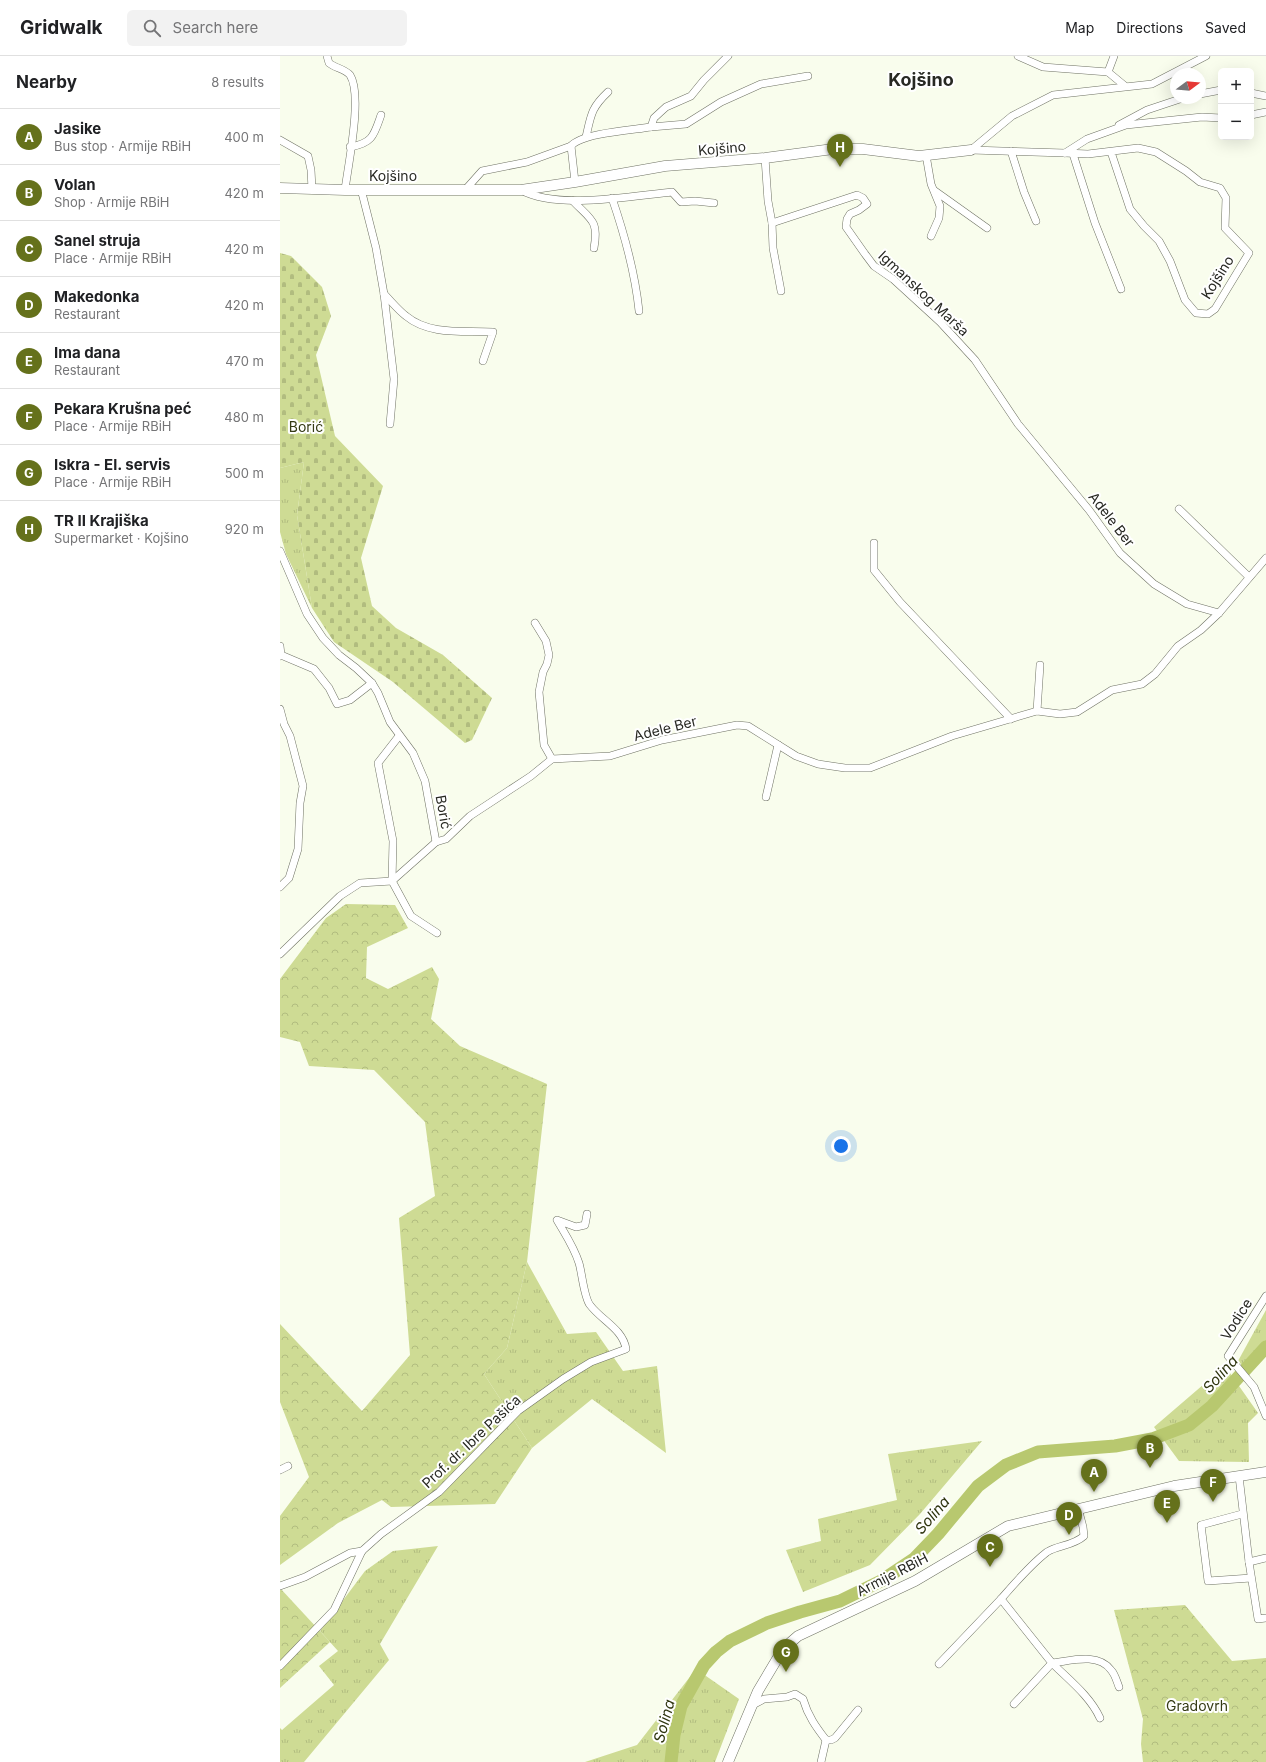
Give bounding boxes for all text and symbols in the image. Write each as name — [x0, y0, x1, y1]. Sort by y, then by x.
search box — [127, 10, 407, 46]
text: Gridwalk — [20, 16, 103, 39]
icon: search — [141, 17, 163, 39]
text: Search here — [173, 18, 258, 37]
text: Map — [1065, 19, 1094, 36]
text: Directions — [1116, 19, 1183, 36]
text: Saved — [1205, 19, 1246, 36]
north arrow — [1170, 68, 1206, 104]
map controls — [1218, 68, 1254, 140]
button: + — [1218, 68, 1254, 104]
district label: Kojšino — [888, 69, 954, 90]
text: Nearby — [16, 72, 77, 92]
text: 8 results — [211, 74, 264, 90]
button: − — [1218, 104, 1254, 140]
text: Jasike — [54, 119, 101, 138]
text: A — [24, 129, 34, 145]
text: 400 m — [224, 129, 264, 145]
pin: H — [827, 134, 853, 167]
street label: Kojšino — [697, 137, 747, 159]
text: Bus stop · Armije RBiH — [54, 138, 191, 154]
street label: Kojšino — [369, 167, 417, 184]
text: Volan — [54, 175, 96, 194]
text: B — [25, 185, 33, 201]
text: 420 m — [224, 185, 264, 201]
text: Shop · Armije RBiH — [54, 194, 170, 210]
text: Sanel struja — [54, 231, 141, 250]
text: C — [24, 241, 34, 257]
text: 420 m — [224, 241, 264, 257]
street label: Igmanskog Marša — [875, 247, 973, 339]
text: Place · Armije RBiH — [54, 250, 171, 266]
street label: Kojšino — [1197, 252, 1237, 302]
text: Makedonka — [54, 287, 139, 306]
text: D — [24, 297, 34, 313]
text: 420 m — [224, 297, 264, 313]
text: Restaurant — [54, 306, 120, 322]
text: Ima dana — [54, 343, 120, 362]
text: E — [25, 353, 33, 369]
text: 470 m — [225, 353, 264, 369]
text: Restaurant — [54, 362, 120, 378]
text: Pekara Krušna peć — [54, 399, 192, 418]
text: F — [25, 409, 33, 425]
text: 480 m — [224, 409, 264, 425]
text: Place · Armije RBiH — [54, 418, 171, 434]
park label: Borić — [289, 418, 323, 435]
text: Iskra - El. servis — [54, 455, 170, 474]
text: G — [24, 465, 34, 481]
text: 500 m — [225, 465, 264, 481]
text: Place · Armije RBiH — [54, 474, 171, 490]
street label: Adele Ber — [1085, 488, 1139, 550]
text: TR II Krajiška — [54, 511, 149, 530]
text: H — [24, 521, 34, 537]
text: 920 m — [225, 521, 264, 537]
text: Supermarket · Kojšino — [54, 530, 189, 546]
street label: Adele Ber — [632, 712, 698, 744]
street label: Borić — [433, 794, 455, 830]
your location — [831, 1136, 851, 1156]
street label: Vodice — [1217, 1295, 1255, 1343]
water label: Solina — [1198, 1351, 1242, 1397]
street label: Prof. dr. Ibre Pašića — [418, 1391, 524, 1491]
pin: B — [1137, 1435, 1163, 1468]
pin: A — [1081, 1459, 1107, 1492]
pin: F — [1200, 1469, 1226, 1502]
pin: E — [1154, 1490, 1180, 1523]
water label: Solina — [910, 1492, 954, 1538]
pin: D — [1056, 1502, 1082, 1535]
pin: C — [977, 1534, 1003, 1567]
street label: Armije RBiH — [853, 1549, 931, 1599]
pin: G — [773, 1639, 799, 1672]
water label: Solina — [649, 1697, 679, 1745]
park label: Gradovrh — [1166, 1697, 1228, 1714]

